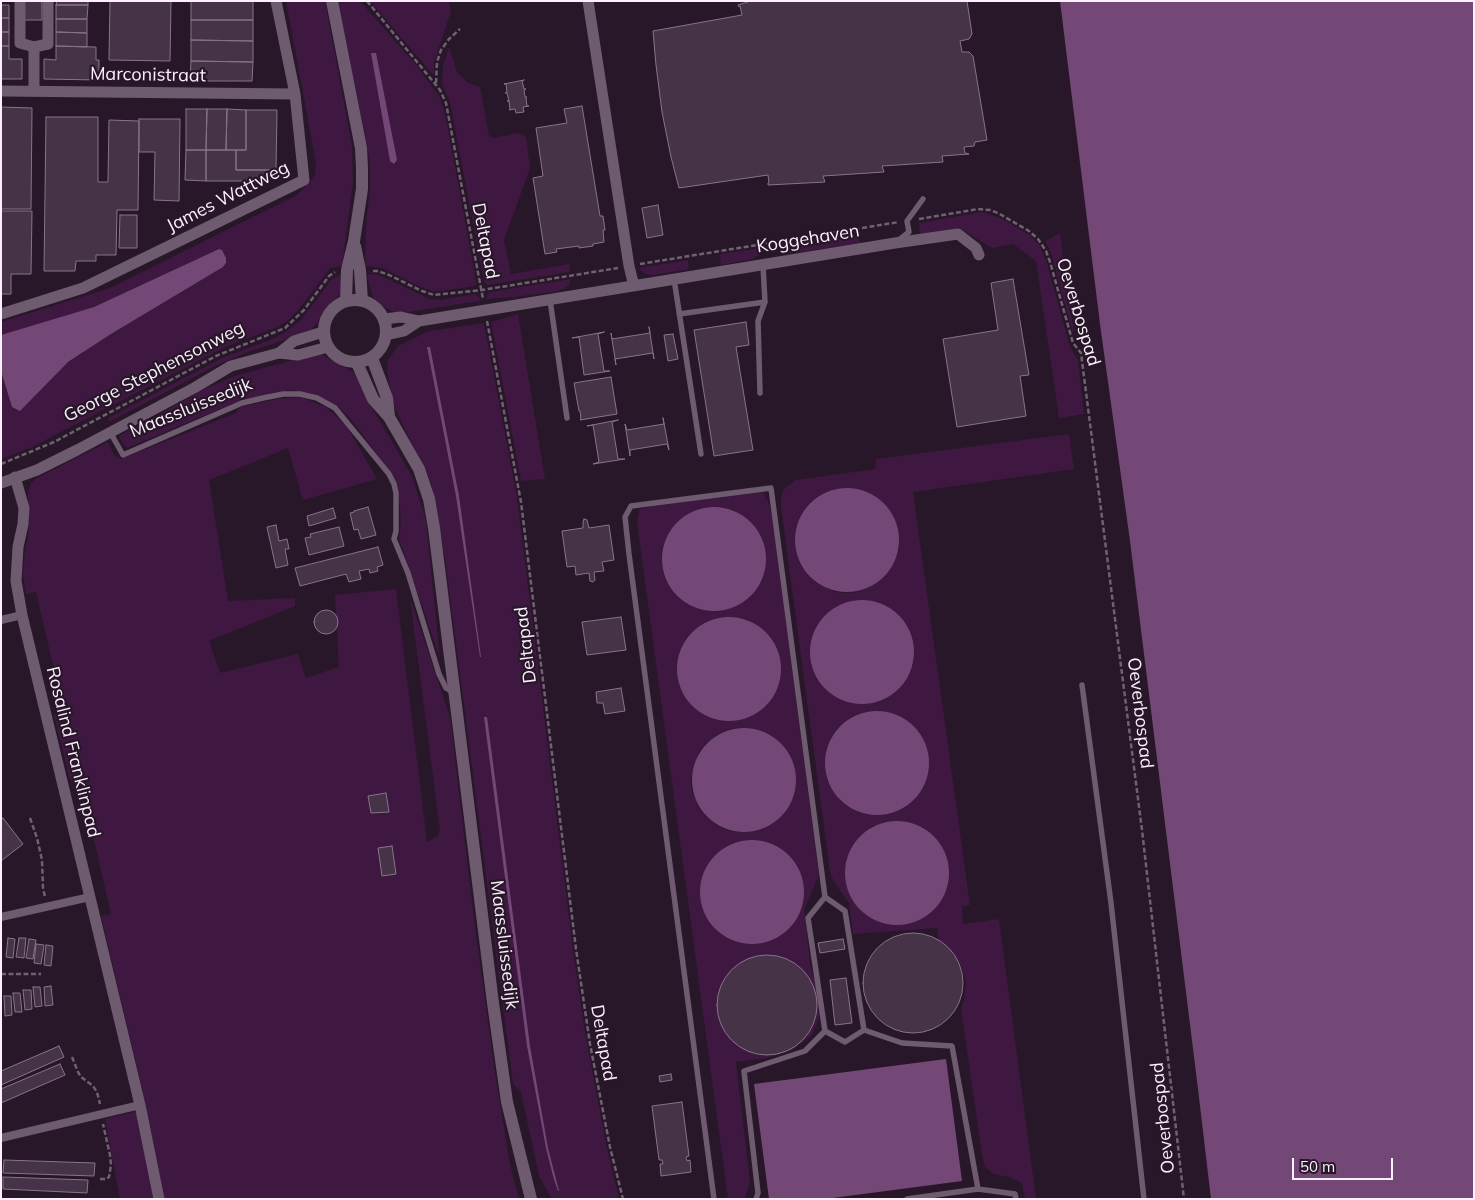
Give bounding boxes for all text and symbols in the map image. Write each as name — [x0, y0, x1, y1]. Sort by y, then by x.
street label: Marconistraat — [90, 63, 206, 87]
street label: James Wattweg — [163, 157, 293, 237]
street label: Deltapad — [467, 201, 503, 281]
street label: Koggehaven — [755, 220, 861, 258]
street label: Oeverbospad — [1051, 255, 1105, 369]
street label: George Stephensonweg — [60, 317, 248, 427]
street label: Maassluissedijk — [127, 374, 255, 442]
street label: Deltapad — [511, 605, 541, 685]
street label: Oeverbospad — [1122, 656, 1158, 770]
street label: Rosalind Franklinpad — [41, 664, 105, 840]
street label: Maassluissedijk — [485, 879, 523, 1011]
street label: Deltapad — [586, 1003, 620, 1083]
street label: Oeverbospad — [1146, 1061, 1180, 1175]
scale bar — [1295, 1148, 1396, 1180]
text: 50 m — [1300, 1157, 1335, 1176]

